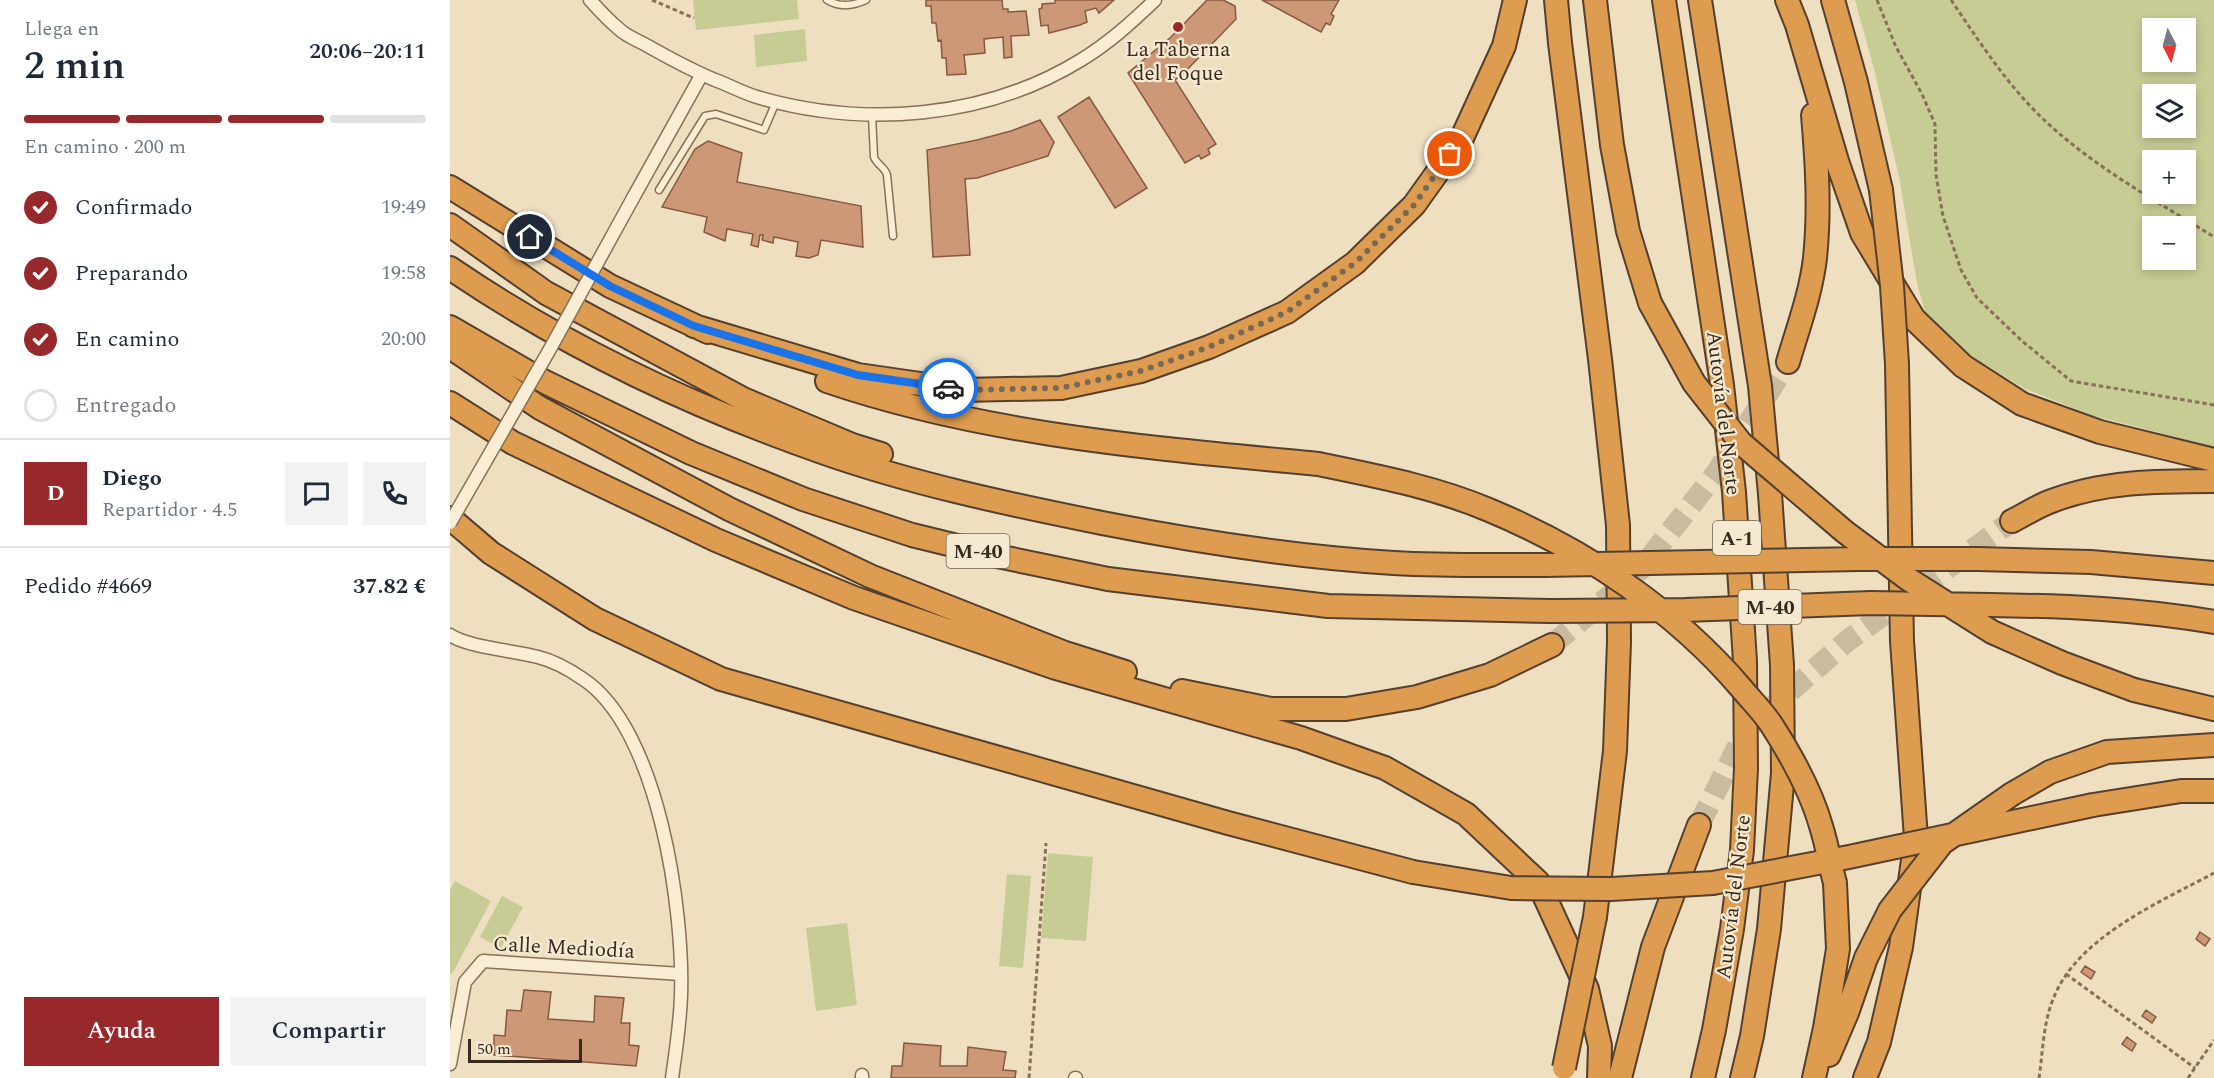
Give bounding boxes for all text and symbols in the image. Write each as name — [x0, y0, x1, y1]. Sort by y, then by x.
text: Llega en — [24, 14, 99, 44]
north arrow — [2142, 18, 2196, 72]
map controls — [2142, 18, 2196, 270]
marker: La Taberna del Foque — [1171, 20, 1185, 34]
place label: La Taberna del Foque — [1125, 34, 1231, 90]
text: 20:06–20:11 — [309, 35, 426, 68]
text: 2 min — [24, 37, 125, 96]
button: layers — [2142, 84, 2196, 138]
pin — [1424, 128, 1475, 179]
text: En camino · 200 m — [24, 132, 186, 162]
icon: bag — [1433, 137, 1466, 170]
button: + — [2142, 150, 2196, 204]
icon: check — [24, 191, 57, 224]
text: Confirmado — [75, 191, 192, 224]
text: 19:49 — [381, 192, 426, 222]
pin — [504, 211, 555, 262]
button: − — [2142, 216, 2196, 270]
icon: home — [513, 220, 546, 253]
icon: check — [24, 257, 57, 290]
text: Preparando — [75, 257, 188, 290]
text: 19:58 — [381, 258, 426, 288]
icon: check — [24, 323, 57, 356]
text: En camino — [75, 323, 179, 356]
text: 20:00 — [381, 324, 426, 354]
street label: Autovía del Norte — [1697, 329, 1749, 497]
courier — [918, 358, 978, 418]
icon: car — [932, 372, 965, 405]
text: Entregado — [75, 389, 176, 422]
text: Diego — [102, 462, 162, 495]
button: chat — [285, 462, 348, 525]
button: phone — [363, 462, 426, 525]
text: D — [47, 477, 64, 510]
text: Repartidor · 4.5 — [102, 495, 237, 525]
road number: A-1 — [1713, 521, 1761, 555]
road number: M-40 — [946, 534, 1010, 568]
text: Pedido #4669 — [24, 570, 152, 603]
text: 37.82 € — [353, 570, 426, 603]
road number: M-40 — [1738, 590, 1802, 624]
street label: Autovía del Norte — [1708, 813, 1760, 981]
street label: Calle Mediodía — [492, 928, 636, 968]
button: Ayuda — [24, 997, 219, 1066]
button: Compartir — [231, 997, 426, 1066]
scale bar — [468, 1036, 582, 1064]
text: 50 m — [477, 1037, 511, 1061]

